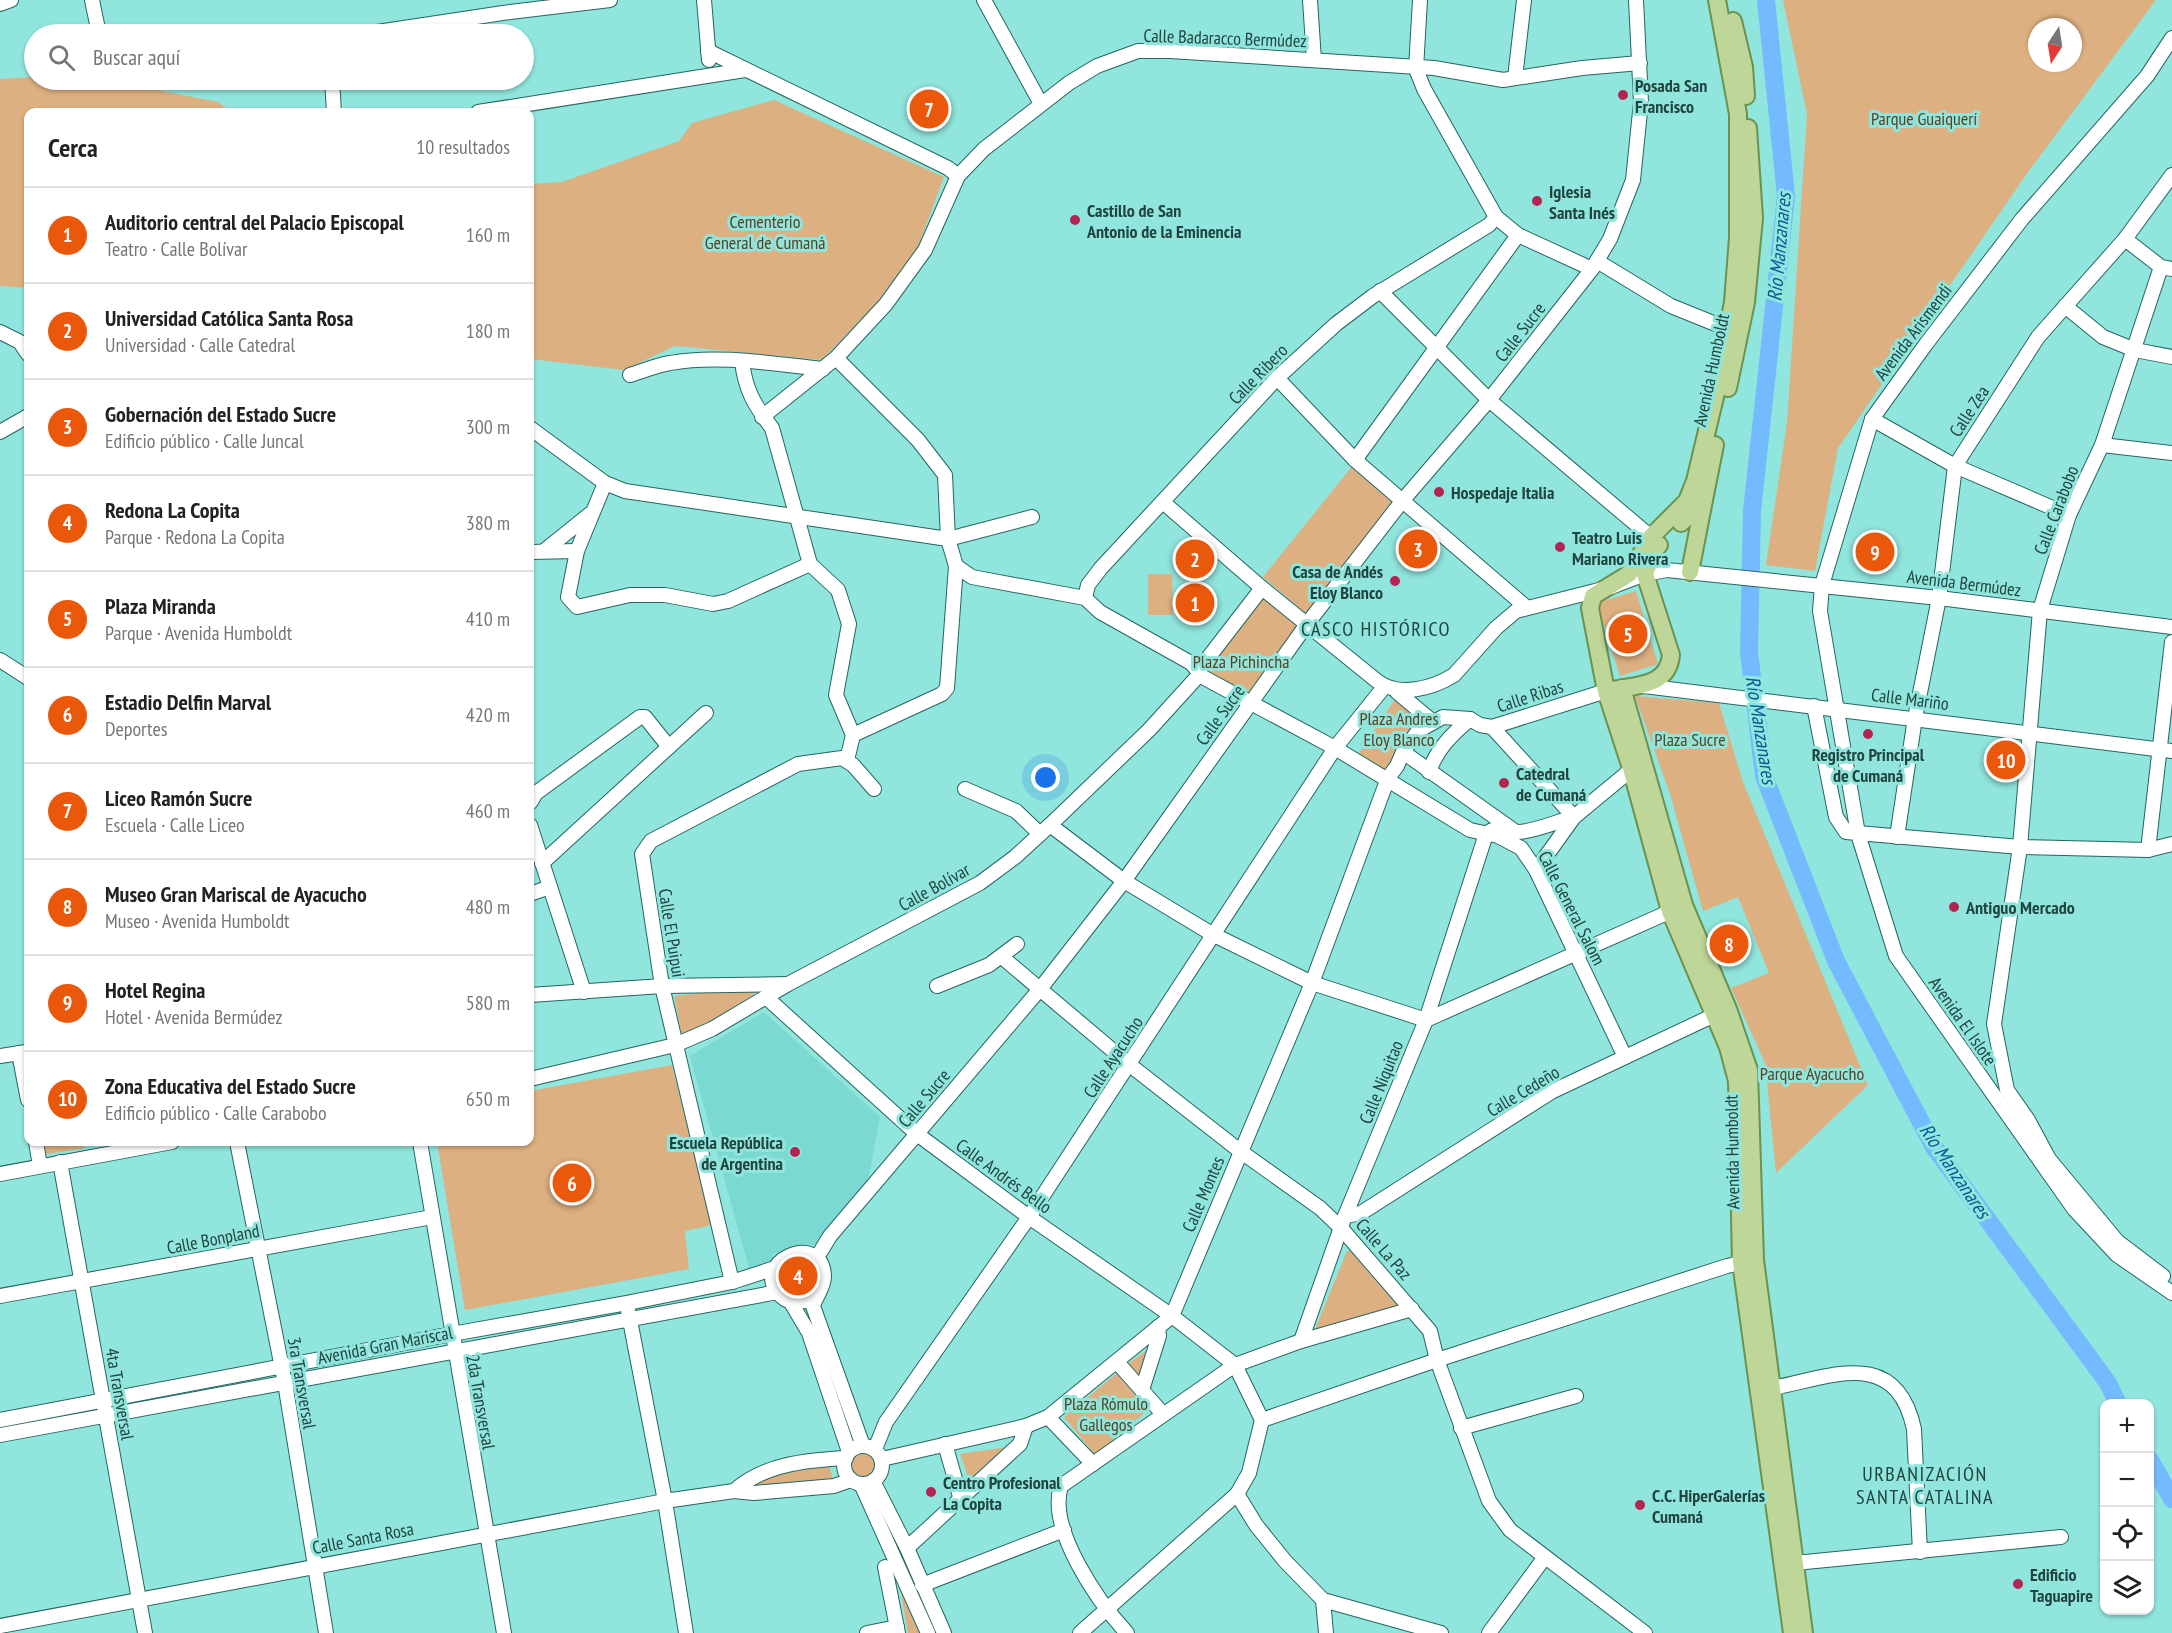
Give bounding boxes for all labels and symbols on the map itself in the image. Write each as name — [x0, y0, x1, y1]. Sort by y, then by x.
north arrow — [2028, 18, 2082, 72]
street label: Calle Badaracco Bermúdez — [1143, 24, 1307, 52]
place label: Posada San Francisco — [1635, 74, 1707, 118]
pin: 7 — [910, 86, 948, 132]
marker: Posada San Francisco — [1616, 88, 1630, 102]
park label: Parque Guaiquerí — [1871, 107, 1977, 130]
place label: Iglesia Santa Inés — [1549, 180, 1615, 224]
water label: Río Manzanares — [1761, 189, 1797, 302]
marker: Iglesia Santa Inés — [1530, 194, 1544, 208]
place label: Castillo de San Antonio de la Eminencia — [1086, 199, 1241, 243]
park label: Cementerio General de Cumaná — [705, 210, 825, 254]
marker: Castillo de San Antonio de la Eminencia — [1068, 213, 1082, 227]
street label: Avenida Arismendi — [1869, 279, 1957, 385]
street label: Calle Sucre — [1490, 298, 1550, 366]
street label: Avenida Humboldt — [1688, 311, 1734, 428]
street label: Calle Ribero — [1224, 339, 1293, 409]
street label: Calle Zea — [1944, 381, 1994, 441]
street label: Calle Carabobo — [2029, 462, 2084, 558]
place label: Hospedaje Italia — [1451, 481, 1554, 504]
marker: Hospedaje Italia — [1432, 485, 1446, 499]
pin: 3 — [1398, 526, 1438, 572]
place label: Teatro Luis Mariano Rivera — [1572, 526, 1669, 570]
pin: 9 — [1856, 530, 1894, 574]
pin: 2 — [1176, 536, 1214, 582]
marker: Teatro Luis Mariano Rivera — [1553, 540, 1567, 554]
place label: Casa de Andés Eloy Blanco — [1292, 560, 1383, 604]
street label: Avenida Bermúdez — [1906, 565, 2022, 601]
marker: Casa de Andés Eloy Blanco — [1388, 574, 1402, 588]
pin: 1 — [1176, 580, 1214, 626]
pin: 5 — [1608, 612, 1648, 656]
district label: CASCO HISTÓRICO — [1301, 616, 1451, 642]
park label: Plaza Pichincha — [1193, 650, 1289, 673]
street label: Calle Ribas — [1494, 674, 1566, 718]
water label: Río Manzanares — [1740, 674, 1783, 788]
street label: Calle Sucre — [1190, 680, 1250, 750]
street label: Calle Mariño — [1870, 683, 1950, 715]
park label: Plaza Andres Eloy Blanco — [1359, 707, 1439, 751]
marker: Registro Principal de Cumaná — [1861, 727, 1875, 741]
park label: Plaza Sucre — [1654, 728, 1726, 751]
pin: 10 — [1986, 738, 2026, 783]
place label: Registro Principal de Cumaná — [1812, 743, 1925, 787]
place label: Catedral de Cumaná — [1516, 762, 1586, 806]
your location — [1031, 763, 1060, 792]
marker: Catedral de Cumaná — [1497, 776, 1511, 790]
street label: Calle General Salom — [1533, 847, 1611, 969]
street label: Calle Bolívar — [894, 858, 974, 916]
street label: Calle El Puipui — [654, 887, 690, 979]
place label: Antiguo Mercado — [1965, 896, 2075, 919]
marker: Antiguo Mercado — [1947, 900, 1961, 914]
pin: 8 — [1710, 922, 1748, 966]
street label: Avenida El Islote — [1924, 972, 2002, 1070]
street label: Calle Ayacucho — [1078, 1012, 1148, 1102]
street label: Calle Niquitao — [1354, 1037, 1408, 1127]
street label: Calle Cedeño — [1482, 1060, 1564, 1122]
park label: Parque Ayacucho — [1760, 1062, 1864, 1085]
street label: Calle Sucre — [893, 1064, 955, 1132]
street label: Avenida Humboldt — [1720, 1094, 1744, 1210]
water label: Río Manzanares — [1914, 1119, 1997, 1225]
place label: Escuela República de Argentina — [669, 1131, 783, 1175]
street label: Calle Andrés Bello — [952, 1134, 1057, 1219]
marker: Escuela República de Argentina — [788, 1145, 802, 1159]
street label: Calle Montes — [1177, 1153, 1229, 1235]
pin: 6 — [552, 1160, 592, 1206]
street label: Calle La Paz — [1351, 1213, 1417, 1285]
street label: Calle Bonpland — [165, 1219, 261, 1259]
pin: 4 — [778, 1254, 818, 1298]
street label: Avenida Gran Mariscal — [316, 1320, 455, 1369]
street label: 3ra Transversal — [283, 1335, 322, 1432]
street label: 4ta Transversal — [101, 1346, 140, 1443]
street label: 2da Transversal — [461, 1353, 501, 1452]
park label: Plaza Rómulo Gallegos — [1064, 1392, 1148, 1436]
district label: URBANIZACIÓN SANTA CATALINA — [1856, 1461, 1994, 1510]
place label: Centro Profesional La Copita — [943, 1471, 1061, 1515]
place label: C.C. HiperGalerías Cumaná — [1652, 1484, 1765, 1528]
marker: Centro Profesional La Copita — [924, 1485, 938, 1499]
marker: C.C. HiperGalerías Cumaná — [1633, 1498, 1647, 1512]
street label: Calle Santa Rosa — [310, 1517, 416, 1559]
place label: Edificio Taguapire — [2030, 1563, 2093, 1607]
marker: Edificio Taguapire — [2011, 1577, 2025, 1591]

